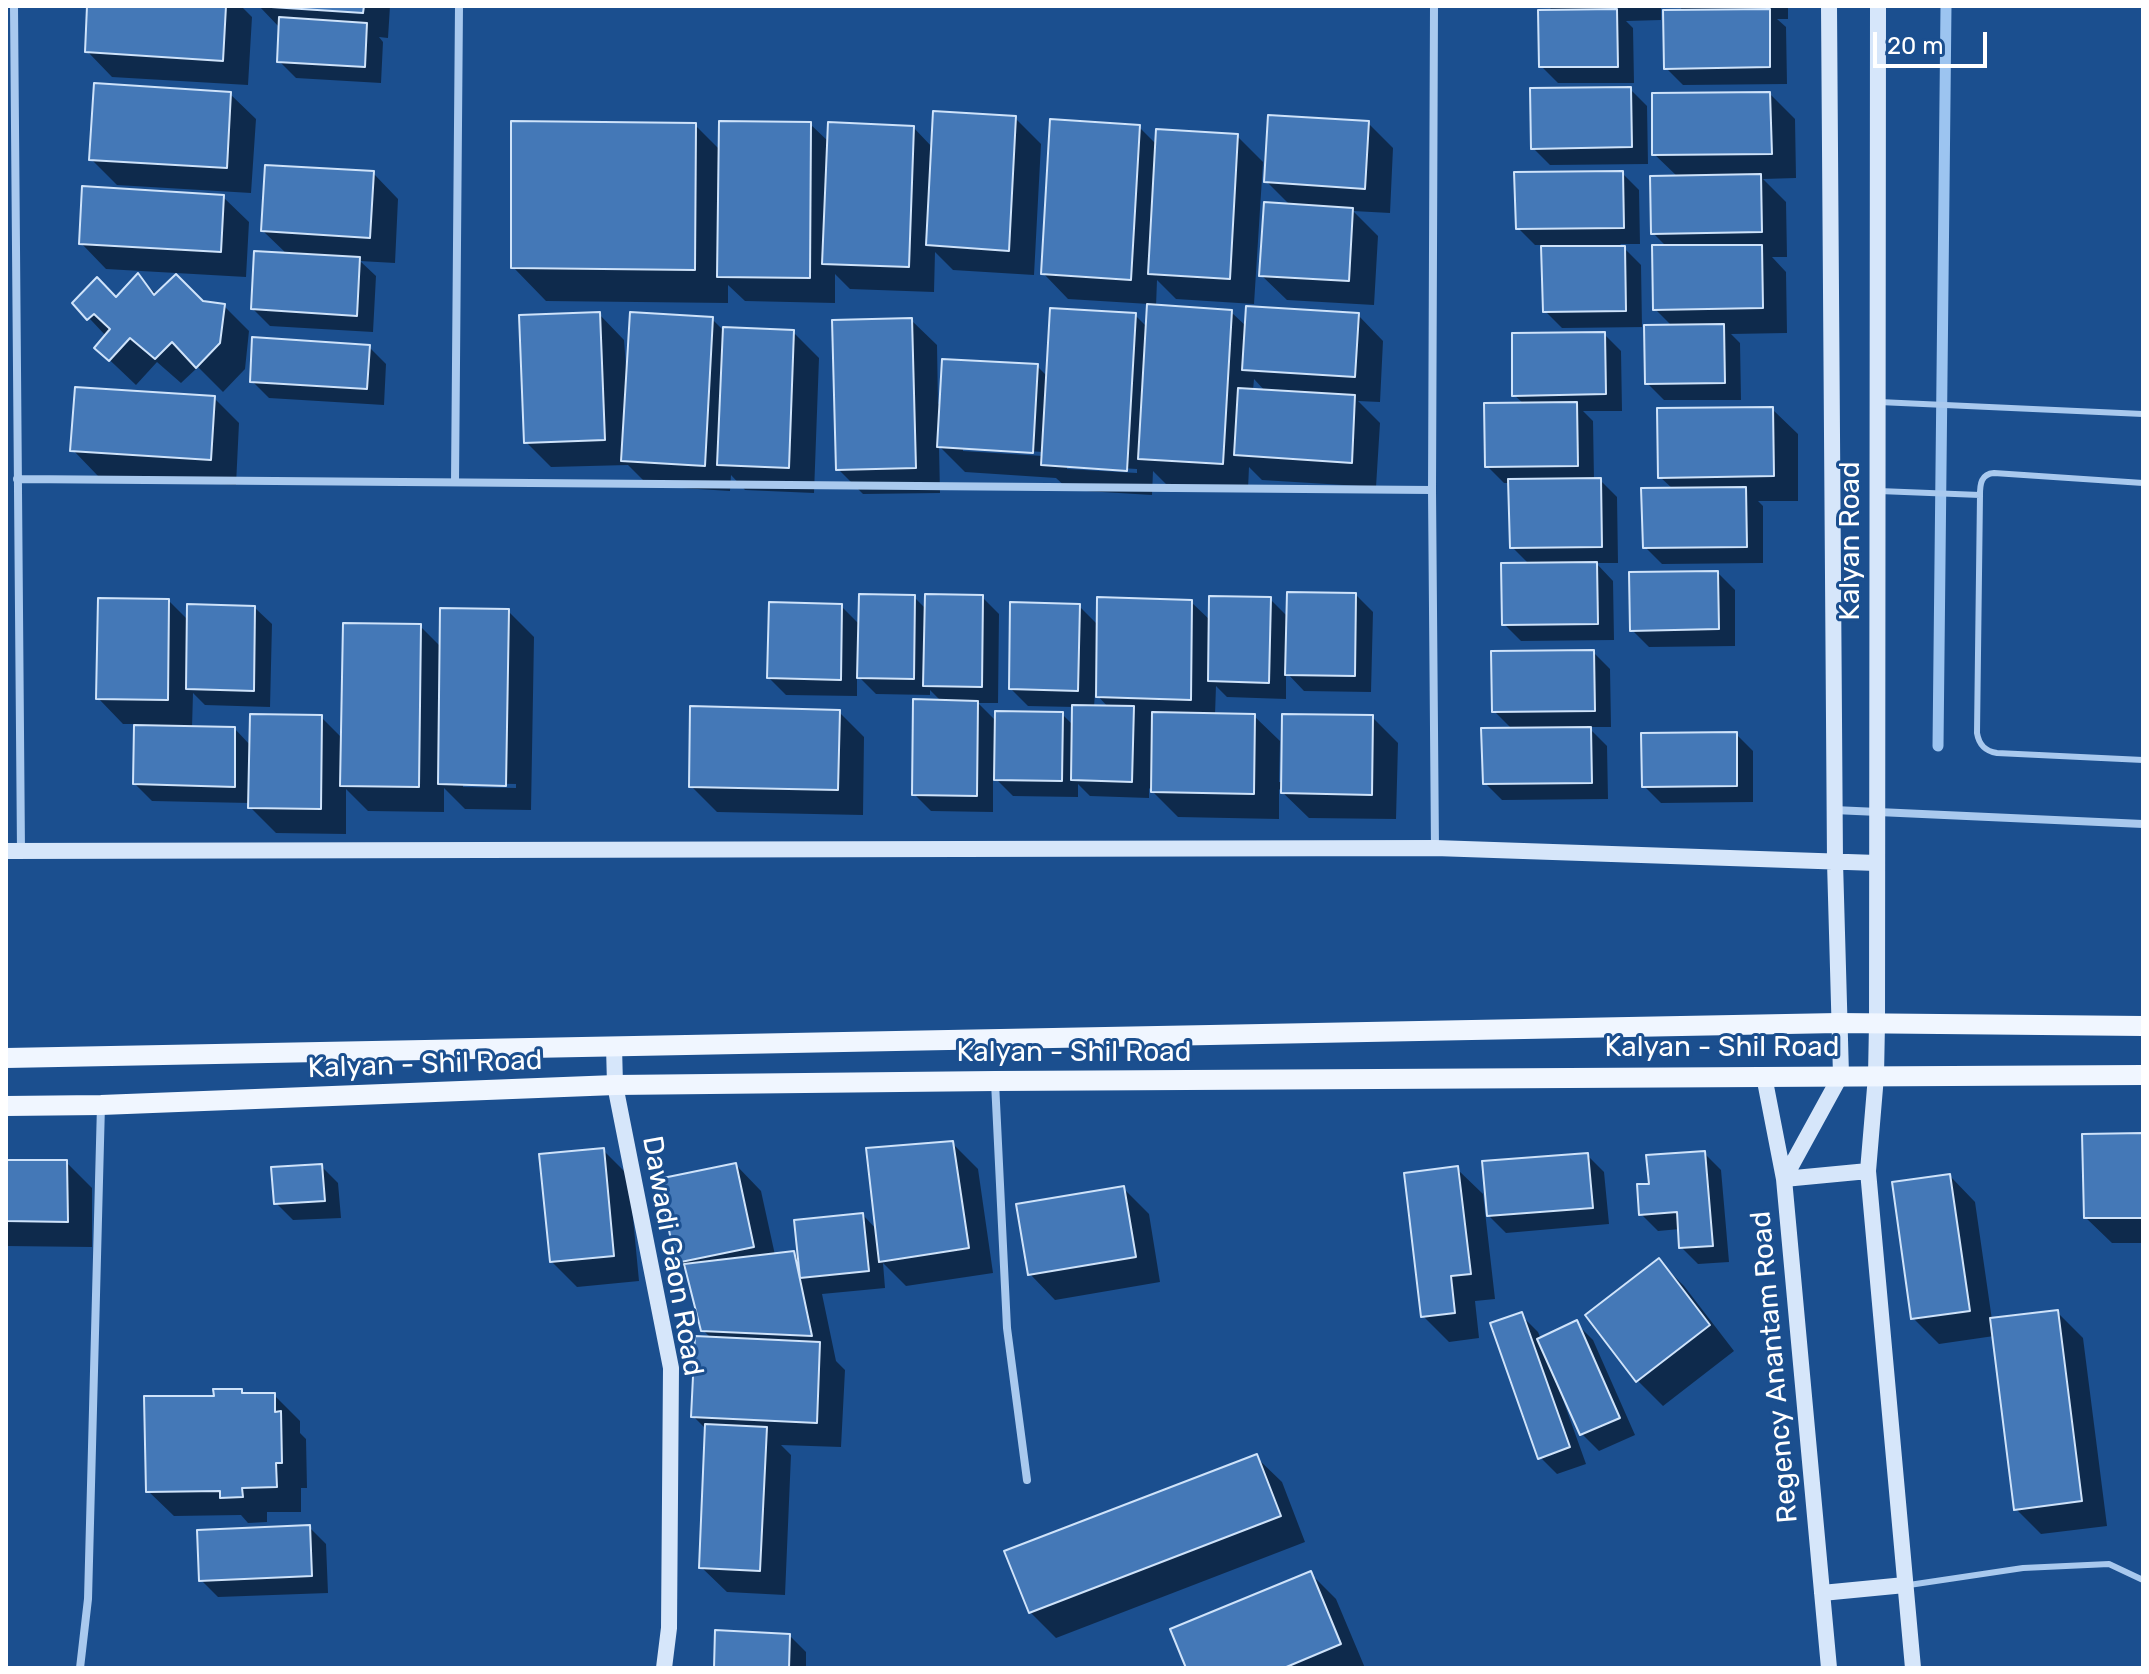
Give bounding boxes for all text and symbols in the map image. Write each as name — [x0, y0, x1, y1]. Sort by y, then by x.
scale bar — [1877, 16, 1991, 66]
text: 20 m — [1887, 32, 1944, 60]
street label: Kalyan Road — [1834, 461, 1868, 621]
street label: Kalyan - Shil Road — [1605, 1031, 1839, 1065]
street label: Kalyan - Shil Road — [957, 1036, 1191, 1070]
street label: Kalyan - Shil Road — [307, 1044, 543, 1086]
street label: Dawadi Gaon Road — [634, 1133, 710, 1379]
street label: Regency Anantam Road — [1745, 1210, 1805, 1524]

